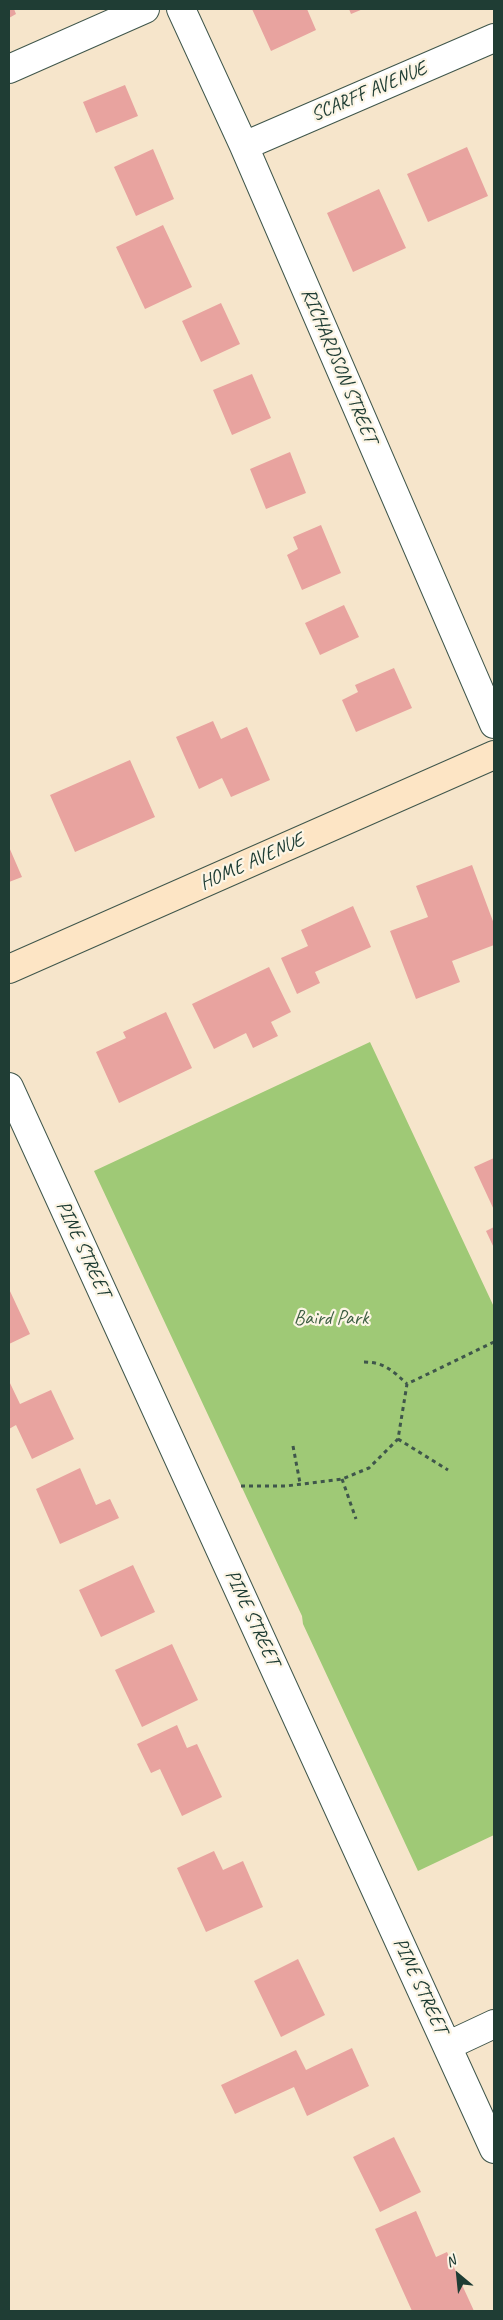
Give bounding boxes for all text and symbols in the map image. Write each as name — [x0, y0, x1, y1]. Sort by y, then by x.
street label: SCARFF AVENUE — [308, 57, 430, 127]
street label: RICHARDSON STREET — [295, 285, 383, 447]
street label: HOME AVENUE — [196, 828, 308, 896]
street label: PINE STREET — [50, 1197, 116, 1301]
park label: Baird Park — [294, 1307, 368, 1331]
street label: PINE STREET — [219, 1566, 285, 1670]
street label: PINE STREET — [387, 1934, 453, 2038]
north arrow — [433, 2250, 483, 2300]
text: N — [443, 2252, 459, 2271]

